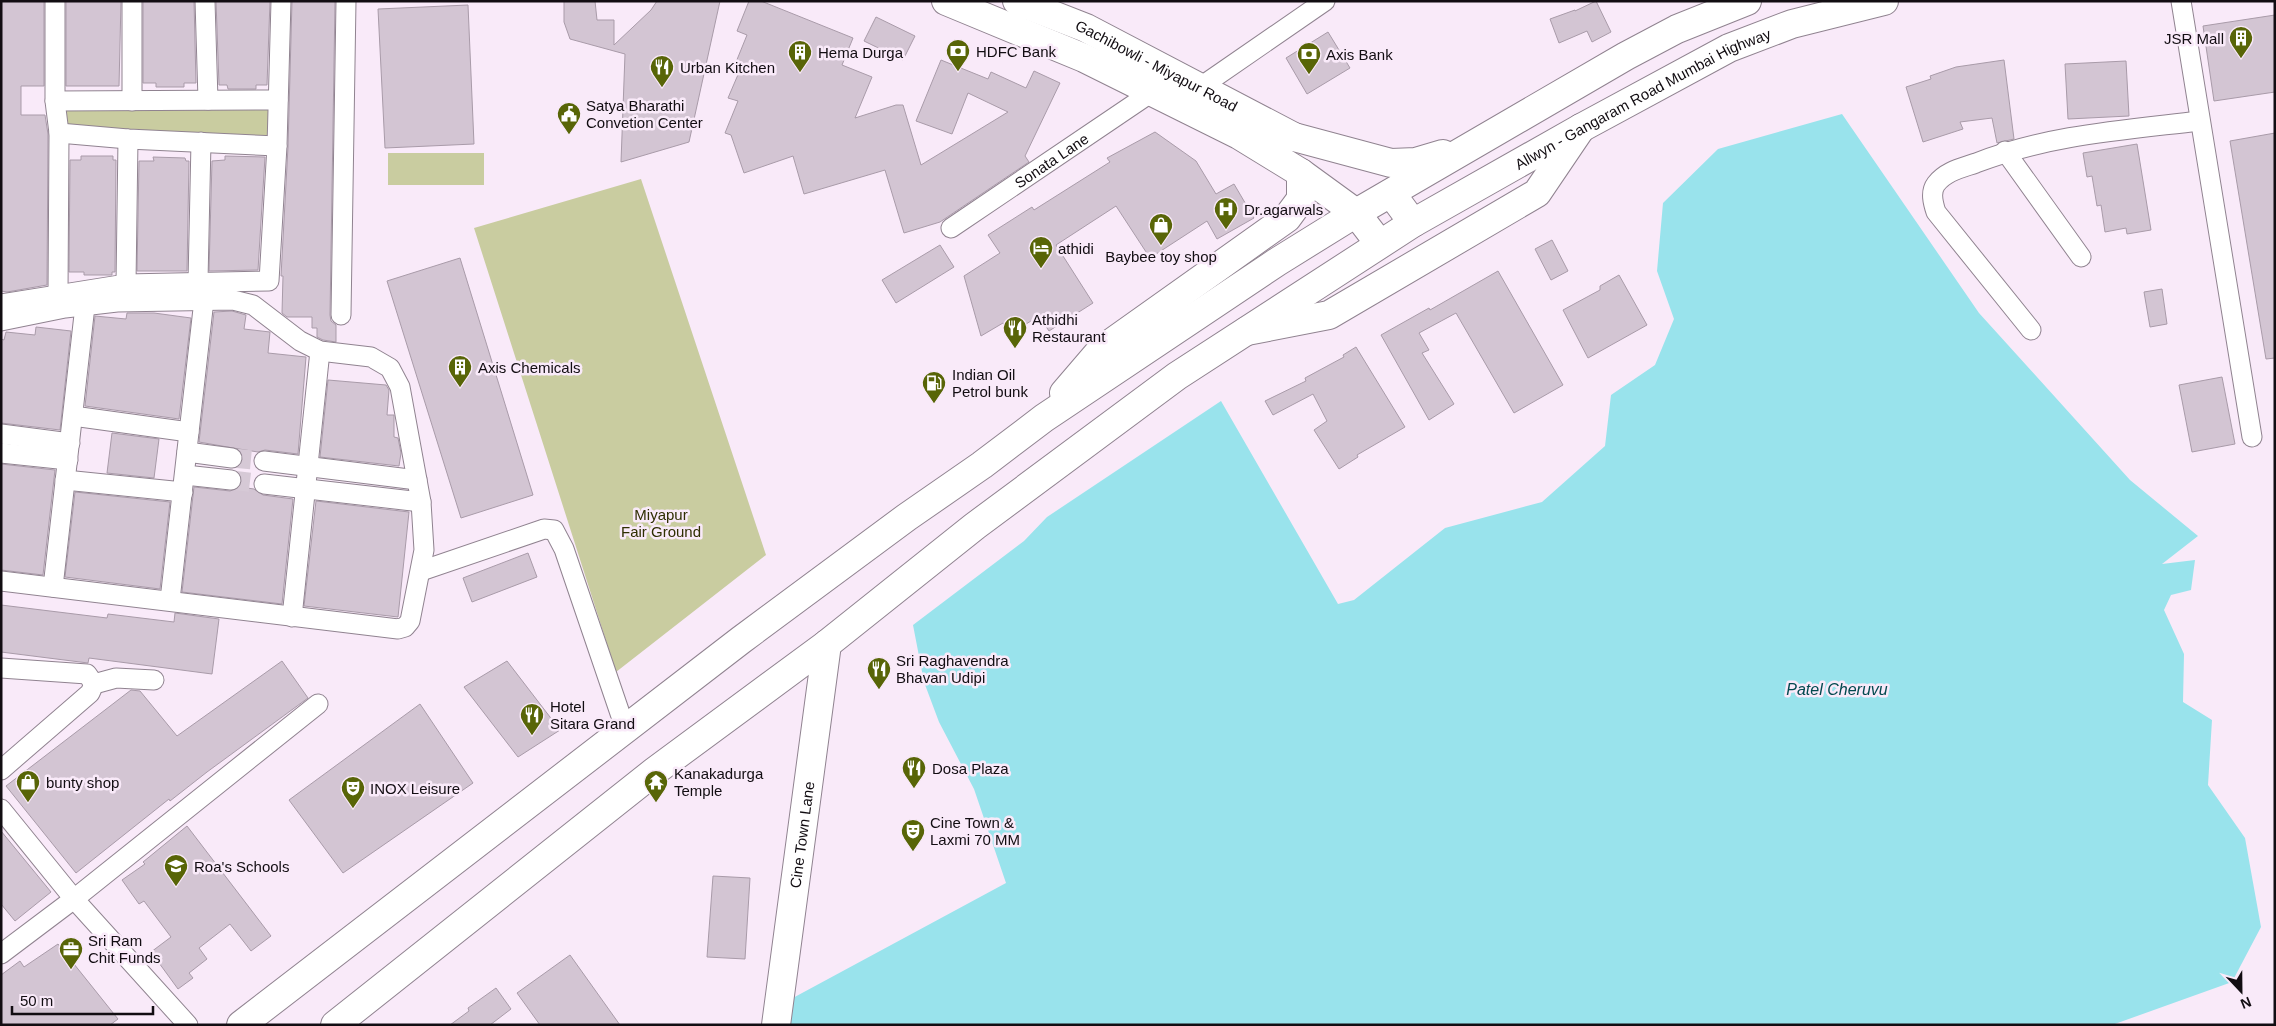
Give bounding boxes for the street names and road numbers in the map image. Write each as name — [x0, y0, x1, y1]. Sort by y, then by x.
street label: Gachibowli - Miyapur Road — [1073, 16, 1241, 114]
street label: Allwyn - Gangaram Road Mumbai Highway — [1512, 24, 1773, 172]
street label: Sonata Lane — [1011, 129, 1091, 191]
street label: Cine Town Lane — [786, 780, 817, 889]

